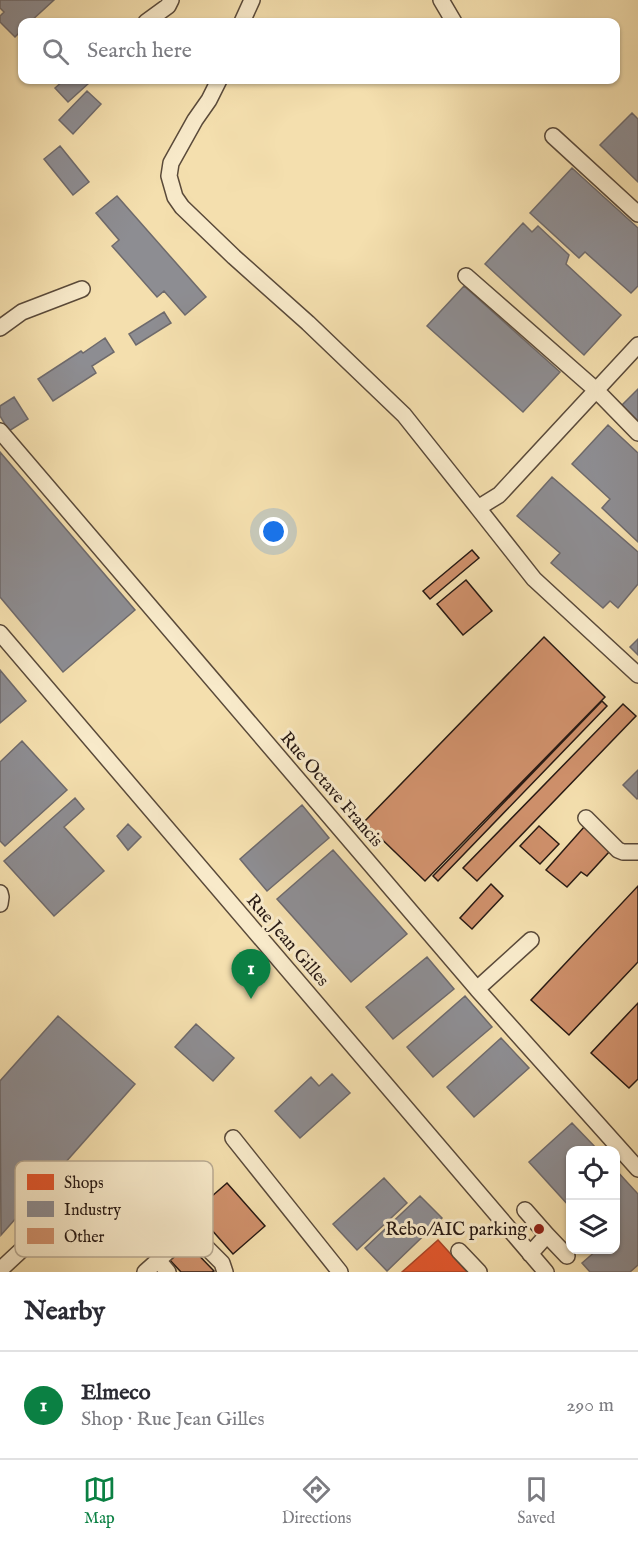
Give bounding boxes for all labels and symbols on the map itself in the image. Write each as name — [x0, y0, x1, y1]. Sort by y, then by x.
your location — [259, 517, 288, 546]
street label: Rue Octave Francis — [274, 727, 387, 852]
street label: Rue Jean Gilles — [240, 890, 333, 992]
pin: 1 — [232, 950, 270, 999]
legend — [15, 1161, 213, 1257]
text: Shops — [64, 1174, 104, 1194]
text: Industry — [64, 1201, 121, 1221]
place label: Rebo/AIC parking — [385, 1219, 527, 1242]
marker: Rebo/AIC parking — [532, 1222, 546, 1236]
text: Other — [64, 1228, 105, 1248]

